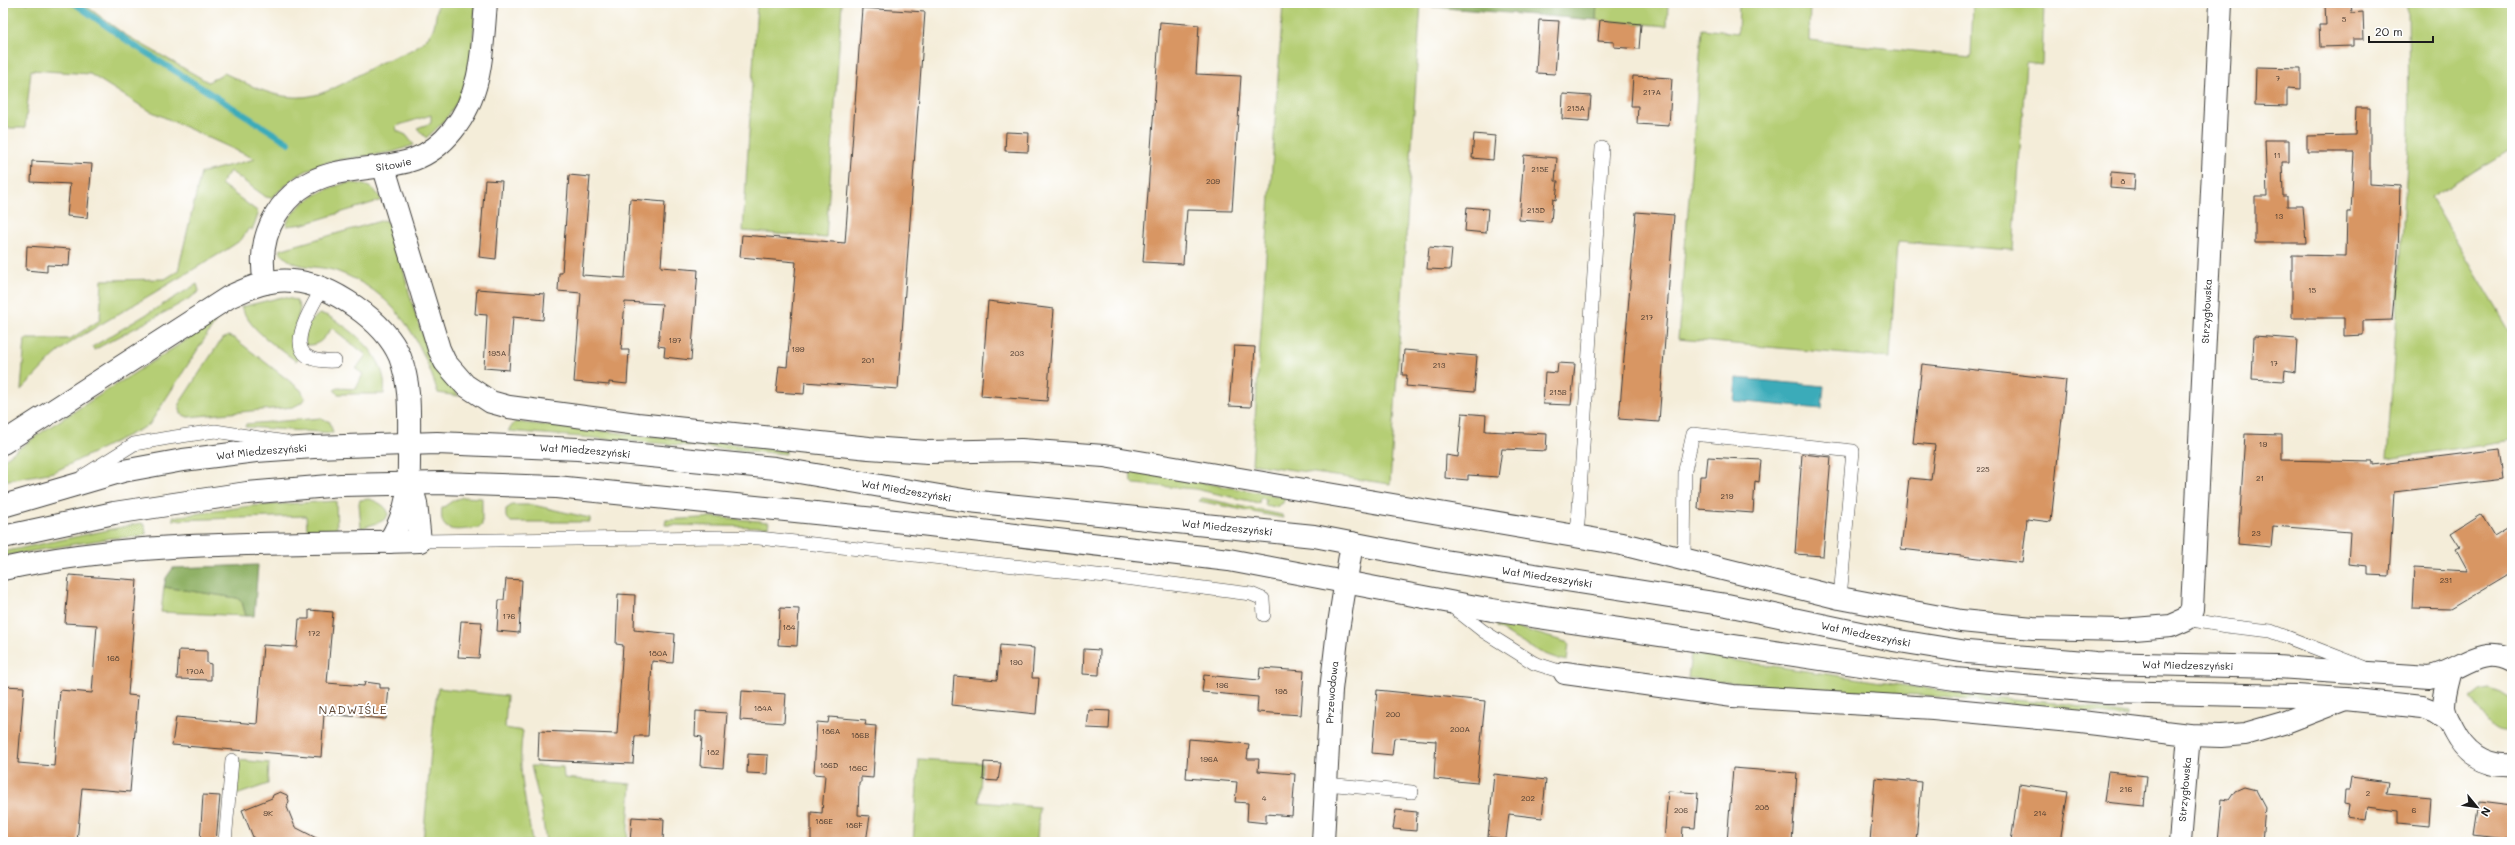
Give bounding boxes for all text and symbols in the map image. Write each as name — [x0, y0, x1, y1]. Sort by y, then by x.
house number: 5 — [2342, 14, 2347, 24]
scale bar — [2369, 18, 2433, 44]
text: 20 m — [2375, 23, 2403, 39]
house number: 7 — [2276, 73, 2281, 83]
house number: 217A — [1643, 87, 1661, 97]
house number: 215A — [1567, 103, 1585, 113]
house number: 11 — [2273, 150, 2281, 160]
street label: Sitowie — [375, 154, 413, 174]
house number: 215E — [1531, 164, 1549, 174]
house number: 209 — [1206, 176, 1220, 186]
house number: 8 — [2121, 176, 2126, 186]
house number: 215D — [1527, 205, 1546, 215]
house number: 13 — [2275, 211, 2283, 221]
street label: Strzygłowska — [2198, 278, 2215, 344]
house number: 15 — [2308, 285, 2316, 295]
house number: 217 — [1641, 312, 1654, 322]
house number: 197 — [669, 335, 682, 345]
house number: 199 — [791, 344, 805, 354]
house number: 195A — [488, 348, 506, 358]
house number: 203 — [1010, 348, 1024, 358]
house number: 201 — [862, 355, 874, 365]
house number: 17 — [2270, 358, 2279, 368]
house number: 213 — [1433, 360, 1446, 370]
house number: 215B — [1549, 387, 1567, 397]
house number: 19 — [2259, 439, 2267, 449]
street label: Wał Miedzeszyński — [539, 440, 631, 461]
street label: Wał Miedzeszyński — [215, 441, 307, 463]
house number: 225 — [1976, 464, 1990, 474]
house number: 21 — [2256, 473, 2264, 483]
street label: Wał Miedzeszyński — [860, 476, 952, 505]
house number: 219 — [1721, 491, 1734, 501]
street label: Wał Miedzeszyński — [1181, 516, 1273, 539]
house number: 23 — [2251, 528, 2261, 538]
street label: Wał Miedzeszyński — [1501, 563, 1593, 591]
house number: 231 — [2440, 575, 2452, 585]
house number: 176 — [503, 611, 516, 621]
street label: Wał Miedzeszyński — [1820, 618, 1912, 650]
house number: 184 — [782, 622, 796, 632]
house number: 172 — [308, 628, 320, 638]
house number: 180A — [649, 648, 667, 658]
house number: 168 — [106, 653, 120, 663]
house number: 190 — [1009, 657, 1023, 667]
street label: Wał Miedzeszyński — [2142, 657, 2233, 673]
street label: Przewodowa — [1322, 660, 1341, 724]
house number: 170A — [186, 666, 204, 676]
house number: 196 — [1215, 680, 1229, 690]
house number: 198 — [1274, 686, 1288, 696]
district label: NADWIŚLE — [318, 701, 388, 717]
house number: 184A — [754, 703, 772, 713]
house number: 200 — [1386, 709, 1400, 719]
house number: 200A — [1450, 724, 1470, 734]
house number: 186A — [822, 726, 840, 736]
house number: 186B — [851, 730, 869, 740]
house number: 182 — [707, 747, 719, 757]
house number: 196A — [1200, 754, 1218, 764]
street label: Strzygłowska — [2175, 756, 2194, 822]
house number: 186D — [820, 760, 839, 770]
house number: 186C — [849, 763, 868, 773]
house number: 216 — [2120, 784, 2133, 794]
north arrow — [2457, 787, 2497, 827]
house number: 2 — [2366, 788, 2370, 798]
house number: 4 — [1262, 793, 1267, 803]
house number: 202 — [1521, 793, 1535, 803]
house number: 208 — [1755, 802, 1769, 812]
house number: 206 — [1674, 805, 1688, 815]
house number: 6 — [2412, 805, 2417, 815]
text: N — [2478, 805, 2495, 819]
house number: 9K — [263, 808, 273, 818]
house number: 214 — [2034, 808, 2047, 818]
house number: 186E — [815, 816, 833, 826]
house number: 186F — [845, 820, 863, 830]

